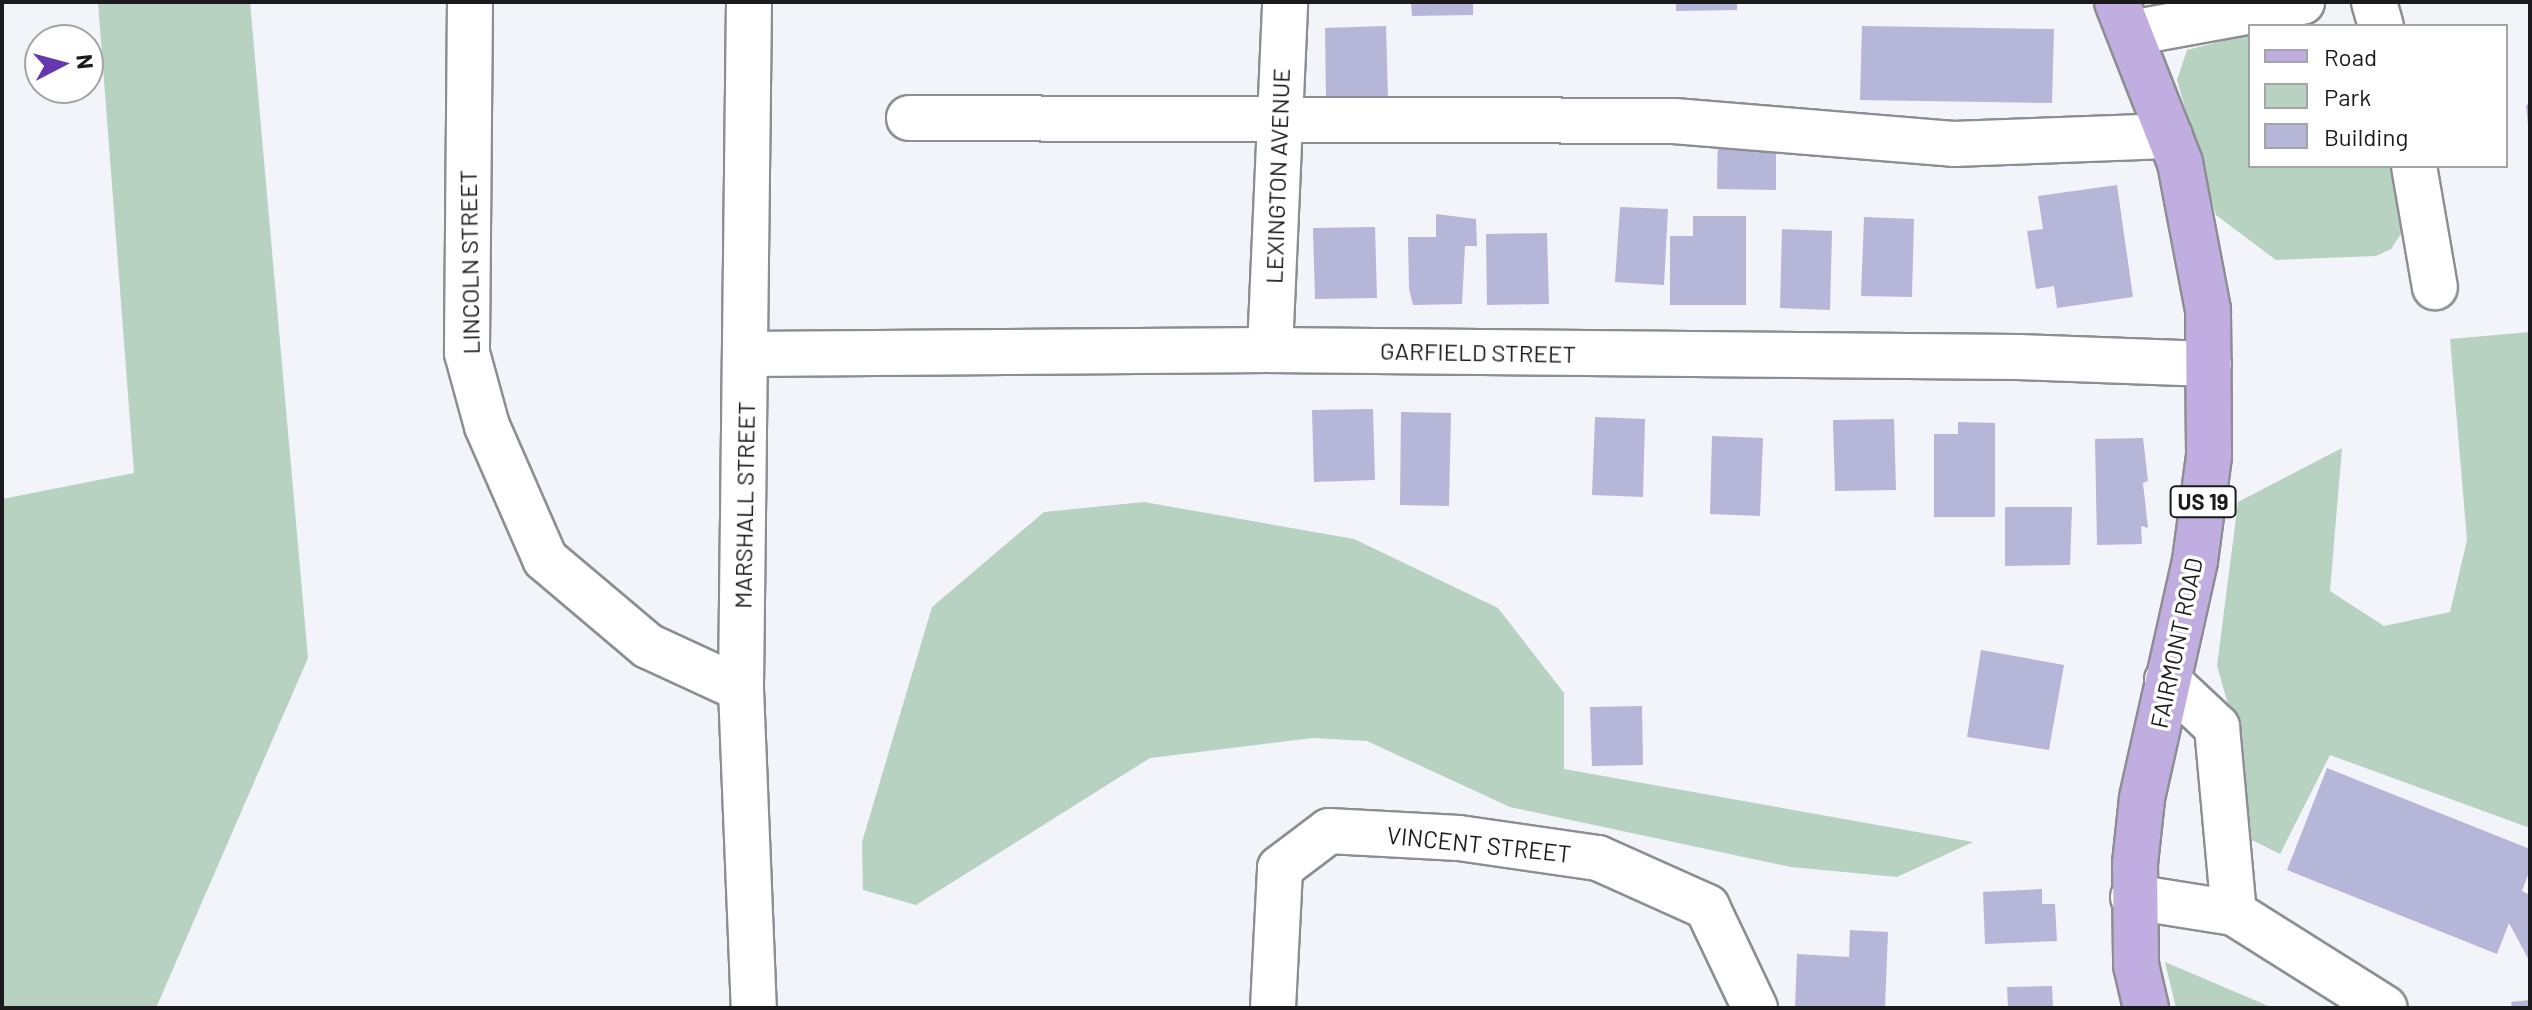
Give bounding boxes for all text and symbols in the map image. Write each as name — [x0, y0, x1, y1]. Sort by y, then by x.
north arrow — [24, 24, 104, 104]
legend — [2248, 24, 2508, 168]
text: Road — [2324, 42, 2377, 71]
text: N — [72, 53, 100, 70]
street label: LEXINGTON AVENUE — [1259, 68, 1295, 284]
text: Park — [2324, 82, 2371, 111]
text: Building — [2324, 122, 2408, 151]
street label: LINCOLN STREET — [453, 169, 485, 355]
street label: GARFIELD STREET — [1380, 336, 1576, 368]
street label: MARSHALL STREET — [728, 401, 760, 609]
road number: US 19 — [2169, 484, 2237, 520]
street label: FAIRMONT ROAD — [2144, 555, 2208, 731]
street label: VINCENT STREET — [1386, 820, 1572, 868]

